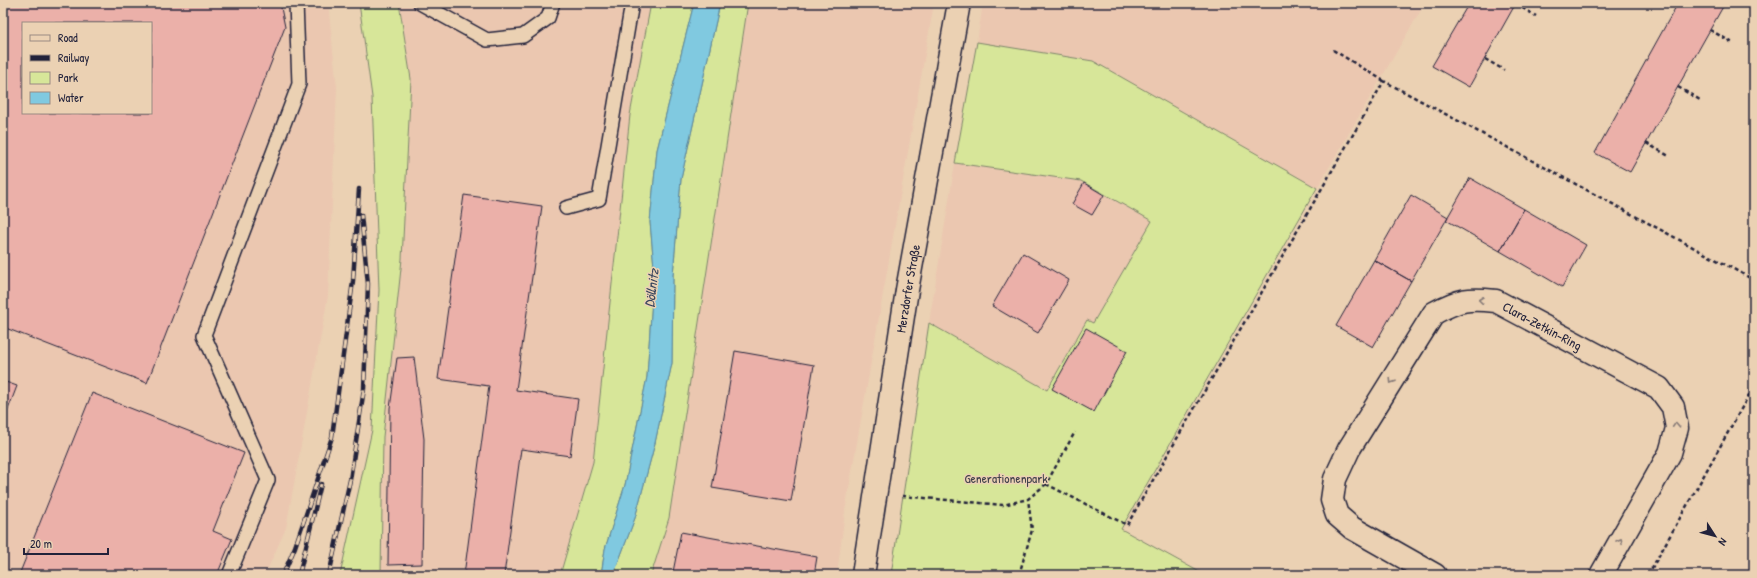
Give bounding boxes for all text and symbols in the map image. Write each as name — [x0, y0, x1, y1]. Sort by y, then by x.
legend — [22, 22, 152, 114]
text: Road — [58, 29, 78, 46]
text: Railway — [58, 49, 89, 66]
text: Park — [58, 69, 78, 86]
text: Water — [58, 89, 84, 106]
street label: Merzdorfer Straße — [892, 243, 924, 334]
water label: Döllnitz — [639, 267, 663, 308]
one-way arrow — [1478, 295, 1484, 304]
street label: Clara-Zetkin-Ring — [1500, 297, 1585, 354]
one-way arrow — [1389, 377, 1396, 384]
one-way arrow — [1671, 422, 1680, 428]
park label: Generationenpark — [964, 469, 1048, 487]
north arrow — [1695, 516, 1735, 556]
scale bar — [24, 530, 108, 556]
text: 20 m — [30, 535, 52, 552]
text: N — [1716, 535, 1730, 548]
one-way arrow — [1616, 538, 1623, 545]

